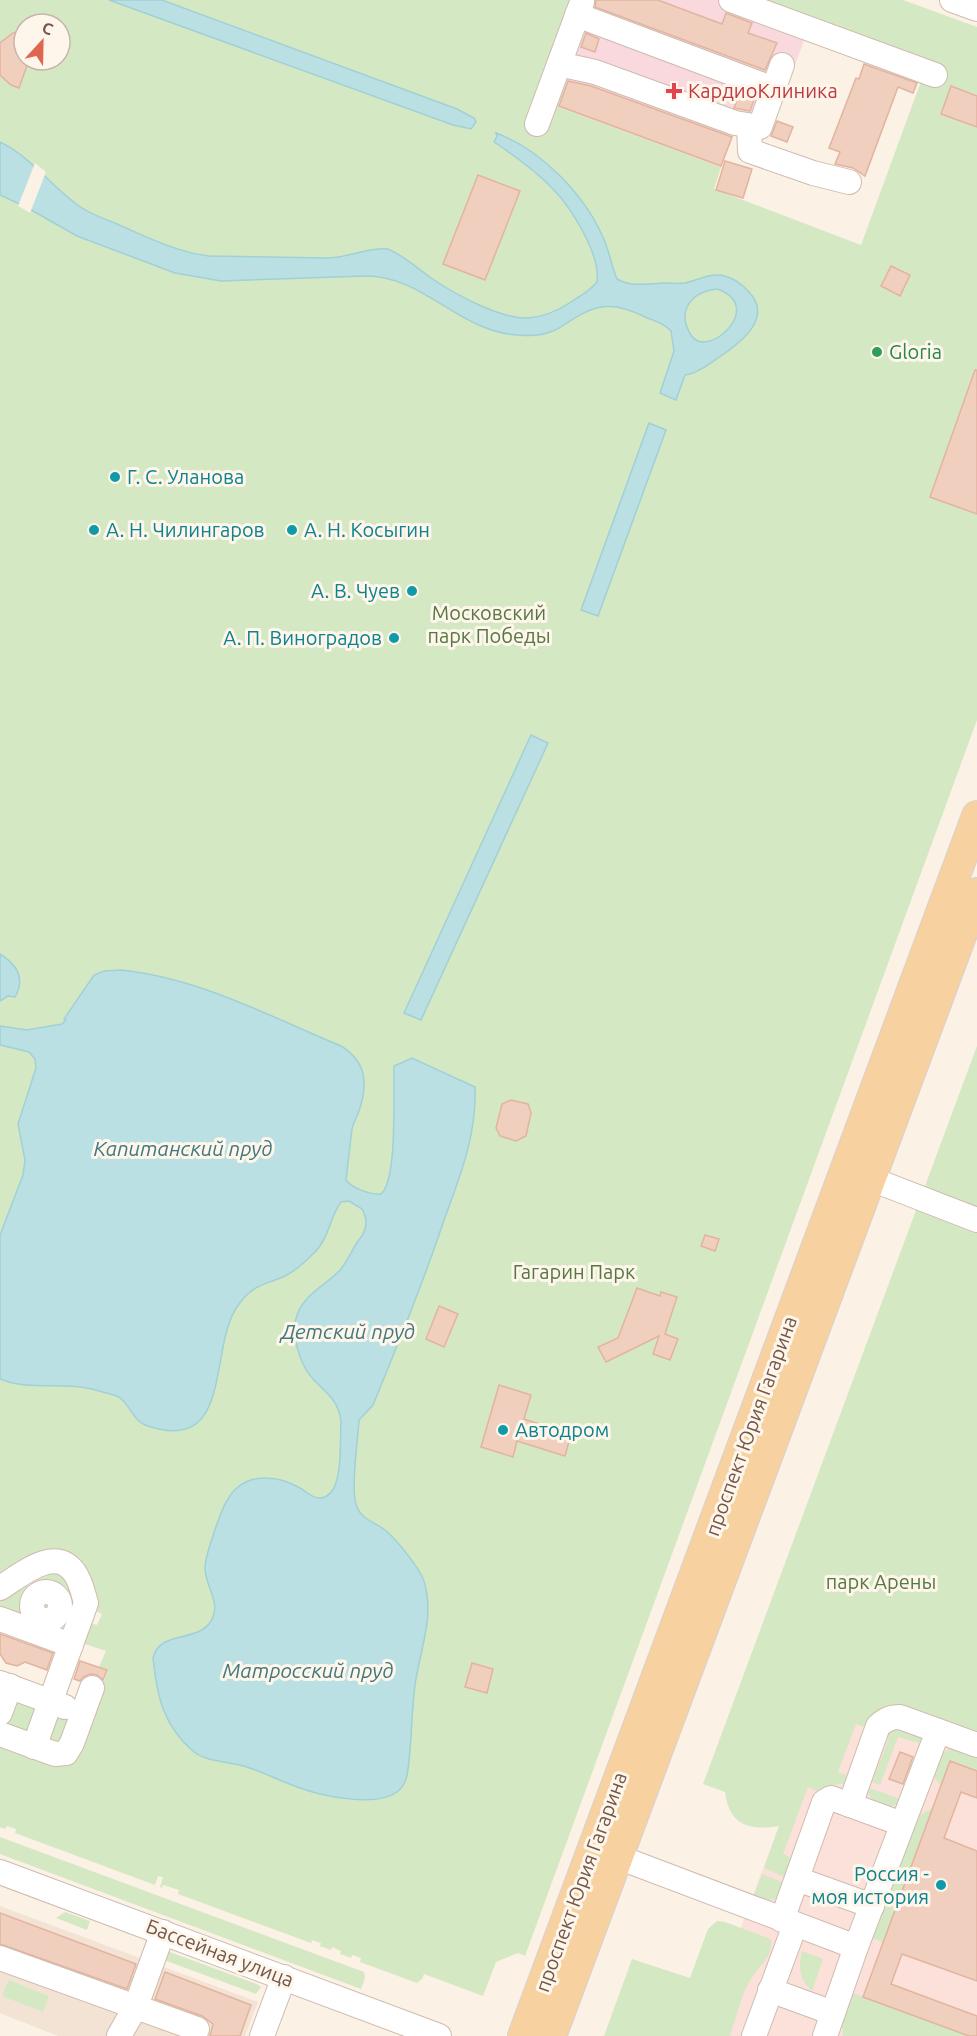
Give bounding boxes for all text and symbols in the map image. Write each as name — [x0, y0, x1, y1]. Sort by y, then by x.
north arrow — [12, 12, 72, 72]
text: С — [40, 18, 56, 38]
place label: КардиоКлиника — [688, 79, 838, 102]
marker: КардиоКлиника — [665, 82, 683, 100]
place label: Gloria — [889, 340, 942, 363]
marker: Gloria — [870, 345, 884, 359]
place label: Г. С. Уланова — [127, 465, 244, 488]
marker: Г. С. Уланова — [108, 470, 122, 484]
place label: А. Н. Чилингаров — [106, 518, 265, 541]
place label: А. Н. Косыгин — [304, 518, 430, 541]
marker: А. Н. Чилингаров — [87, 523, 101, 537]
marker: А. Н. Косыгин — [285, 523, 299, 537]
place label: А. В. Чуев — [311, 579, 400, 602]
marker: А. В. Чуев — [405, 584, 419, 598]
park label: Московский парк Победы — [427, 601, 551, 647]
place label: А. П. Виноградов — [223, 626, 382, 649]
marker: А. П. Виноградов — [387, 631, 401, 645]
water label: Капитанский пруд — [94, 1136, 272, 1160]
park label: Гагарин Парк — [513, 1260, 635, 1283]
street label: проспект Юрия Гагарина — [700, 1313, 801, 1539]
water label: Детский пруд — [279, 1319, 415, 1343]
place label: Автодром — [515, 1418, 609, 1441]
marker: Автодром — [496, 1423, 510, 1437]
park label: парк Арены — [826, 1570, 936, 1593]
water label: Матросский пруд — [223, 1658, 393, 1682]
street label: проспект Юрия Гагарина — [530, 1769, 631, 1995]
place label: Россия - моя история — [811, 1862, 929, 1908]
marker: Россия - моя история — [934, 1878, 948, 1892]
street label: Бассейная улица — [143, 1914, 297, 1991]

